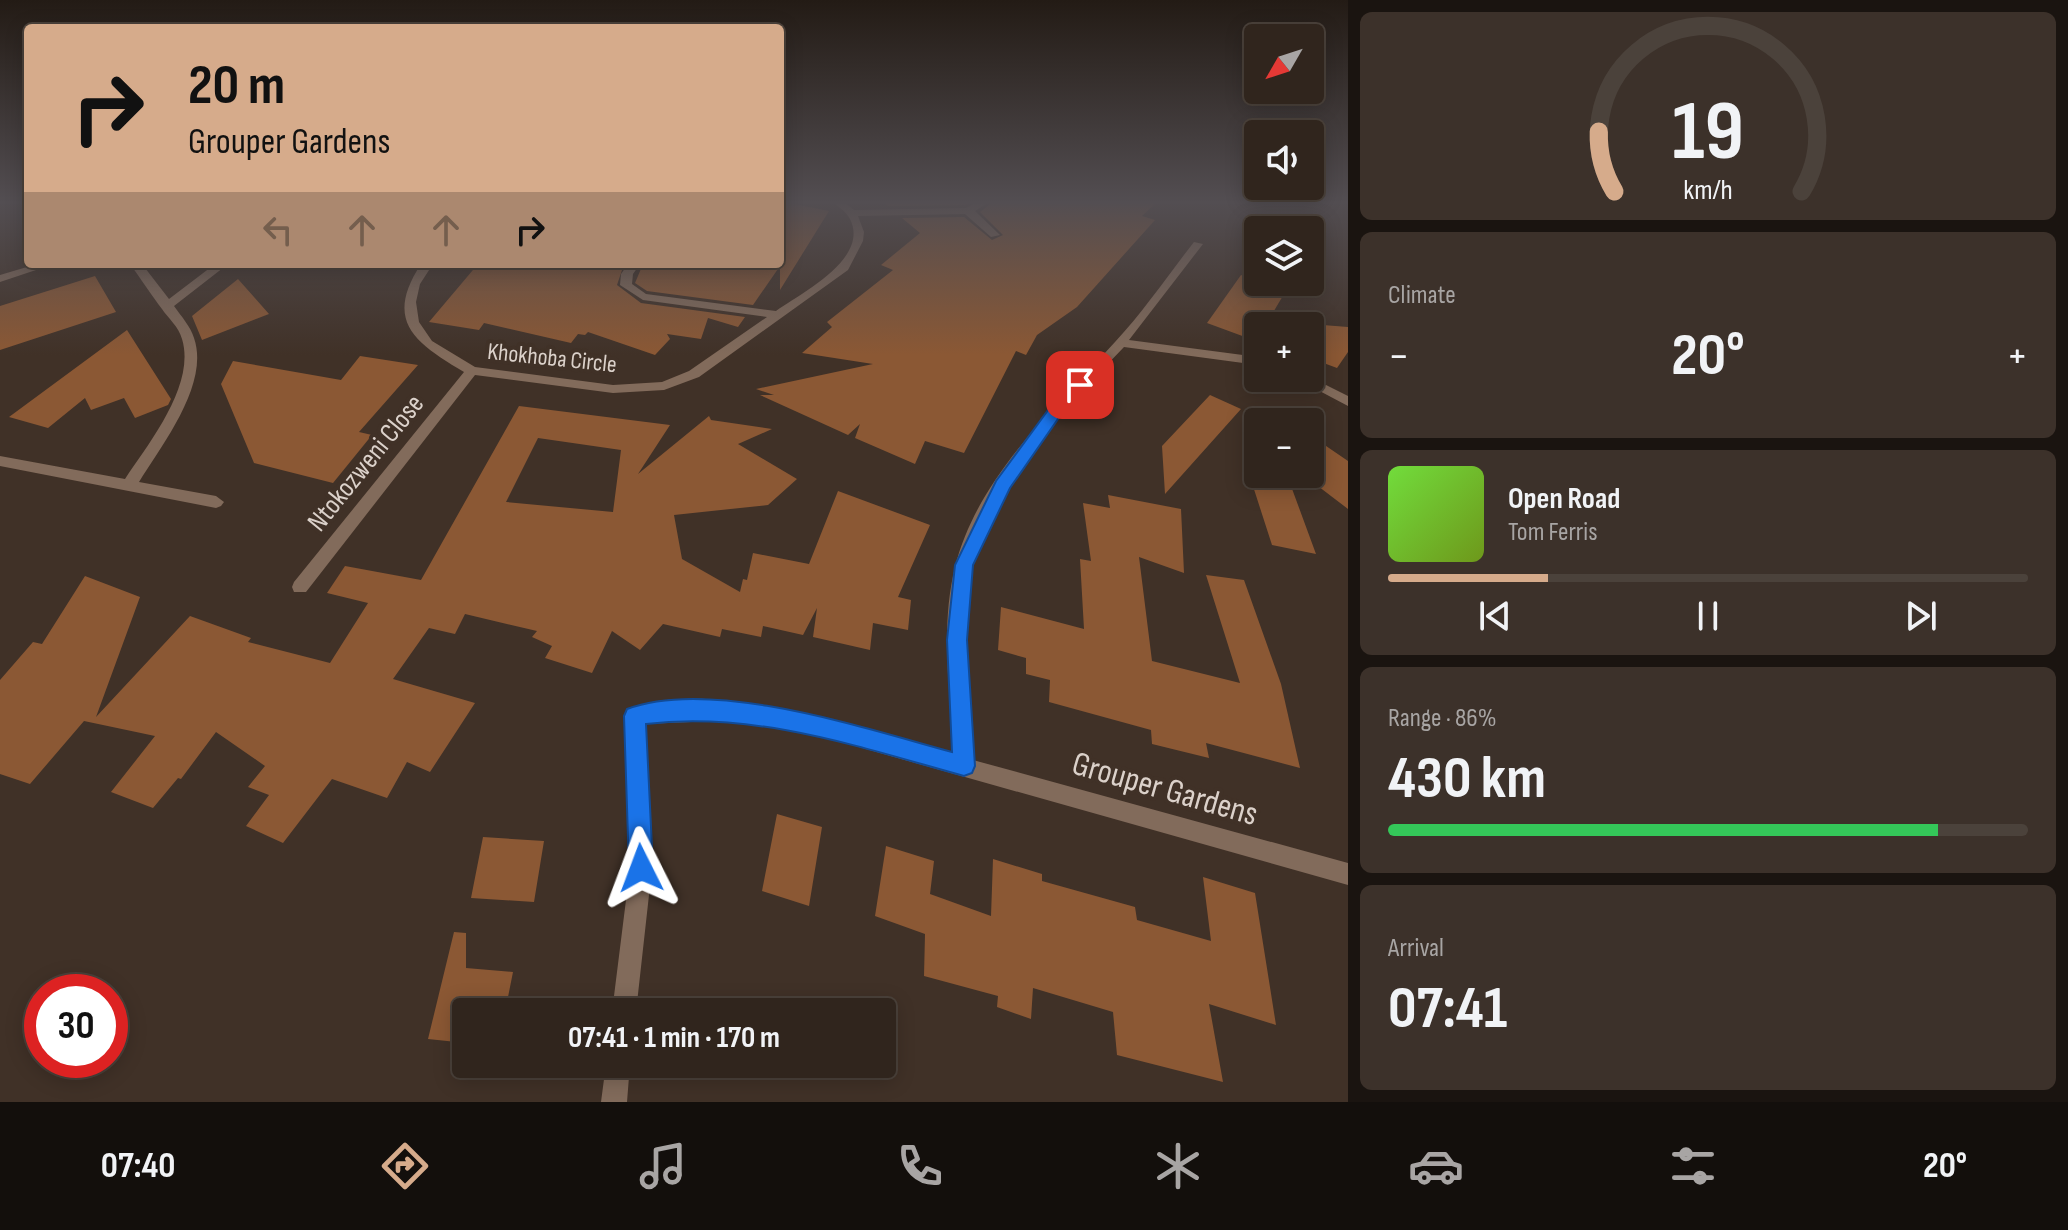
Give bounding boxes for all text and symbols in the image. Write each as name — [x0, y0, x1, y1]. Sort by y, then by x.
north arrow — [1244, 24, 1324, 104]
map controls — [1244, 24, 1324, 488]
text: 20 m — [188, 53, 285, 120]
icon: right — [56, 56, 160, 160]
text: 19 — [1672, 83, 1744, 183]
button: sound — [1244, 120, 1324, 200]
text: Grouper Gardens — [188, 121, 390, 164]
text: km/h — [1683, 173, 1733, 208]
icon: left — [256, 208, 300, 252]
icon: ahead — [340, 208, 384, 252]
icon: ahead — [424, 208, 468, 252]
icon: right — [508, 208, 552, 252]
button: layers — [1244, 216, 1324, 296]
text: Climate — [1388, 280, 1456, 311]
button: + — [1244, 312, 1324, 392]
text: 20° — [1671, 320, 1745, 392]
text: − — [1388, 330, 1410, 383]
text: + — [2006, 330, 2028, 383]
street label: Khokhoba Circle — [486, 337, 618, 379]
pin — [1046, 351, 1114, 419]
icon: arrive — [1058, 363, 1102, 407]
street label: Ntokozweni Close — [301, 388, 431, 538]
button: − — [1244, 408, 1324, 488]
text: Open Road — [1508, 481, 1620, 517]
text: Tom Ferris — [1508, 517, 1598, 548]
icon: previous — [1473, 594, 1517, 638]
icon: pause — [1686, 594, 1730, 638]
icon: next — [1899, 594, 1943, 638]
text: Range · 86% — [1388, 703, 1497, 734]
street label: Grouper Gardens — [1067, 743, 1263, 835]
text: 430 km — [1388, 743, 1546, 815]
position arrow — [599, 826, 683, 910]
text: Arrival — [1388, 933, 1444, 964]
text: 07:41 — [1388, 973, 1507, 1045]
speed limit sign: 30 — [24, 974, 128, 1078]
text: 07:41 · 1 min · 170 m — [568, 1020, 780, 1056]
icon: directions — [377, 1138, 433, 1194]
icon: music — [635, 1138, 691, 1194]
icon: phone — [892, 1138, 948, 1194]
icon: climate — [1150, 1138, 1206, 1194]
icon: car — [1408, 1138, 1464, 1194]
icon: filters — [1665, 1138, 1721, 1194]
text: 07:40 — [101, 1145, 175, 1188]
text: 20° — [1923, 1145, 1967, 1188]

